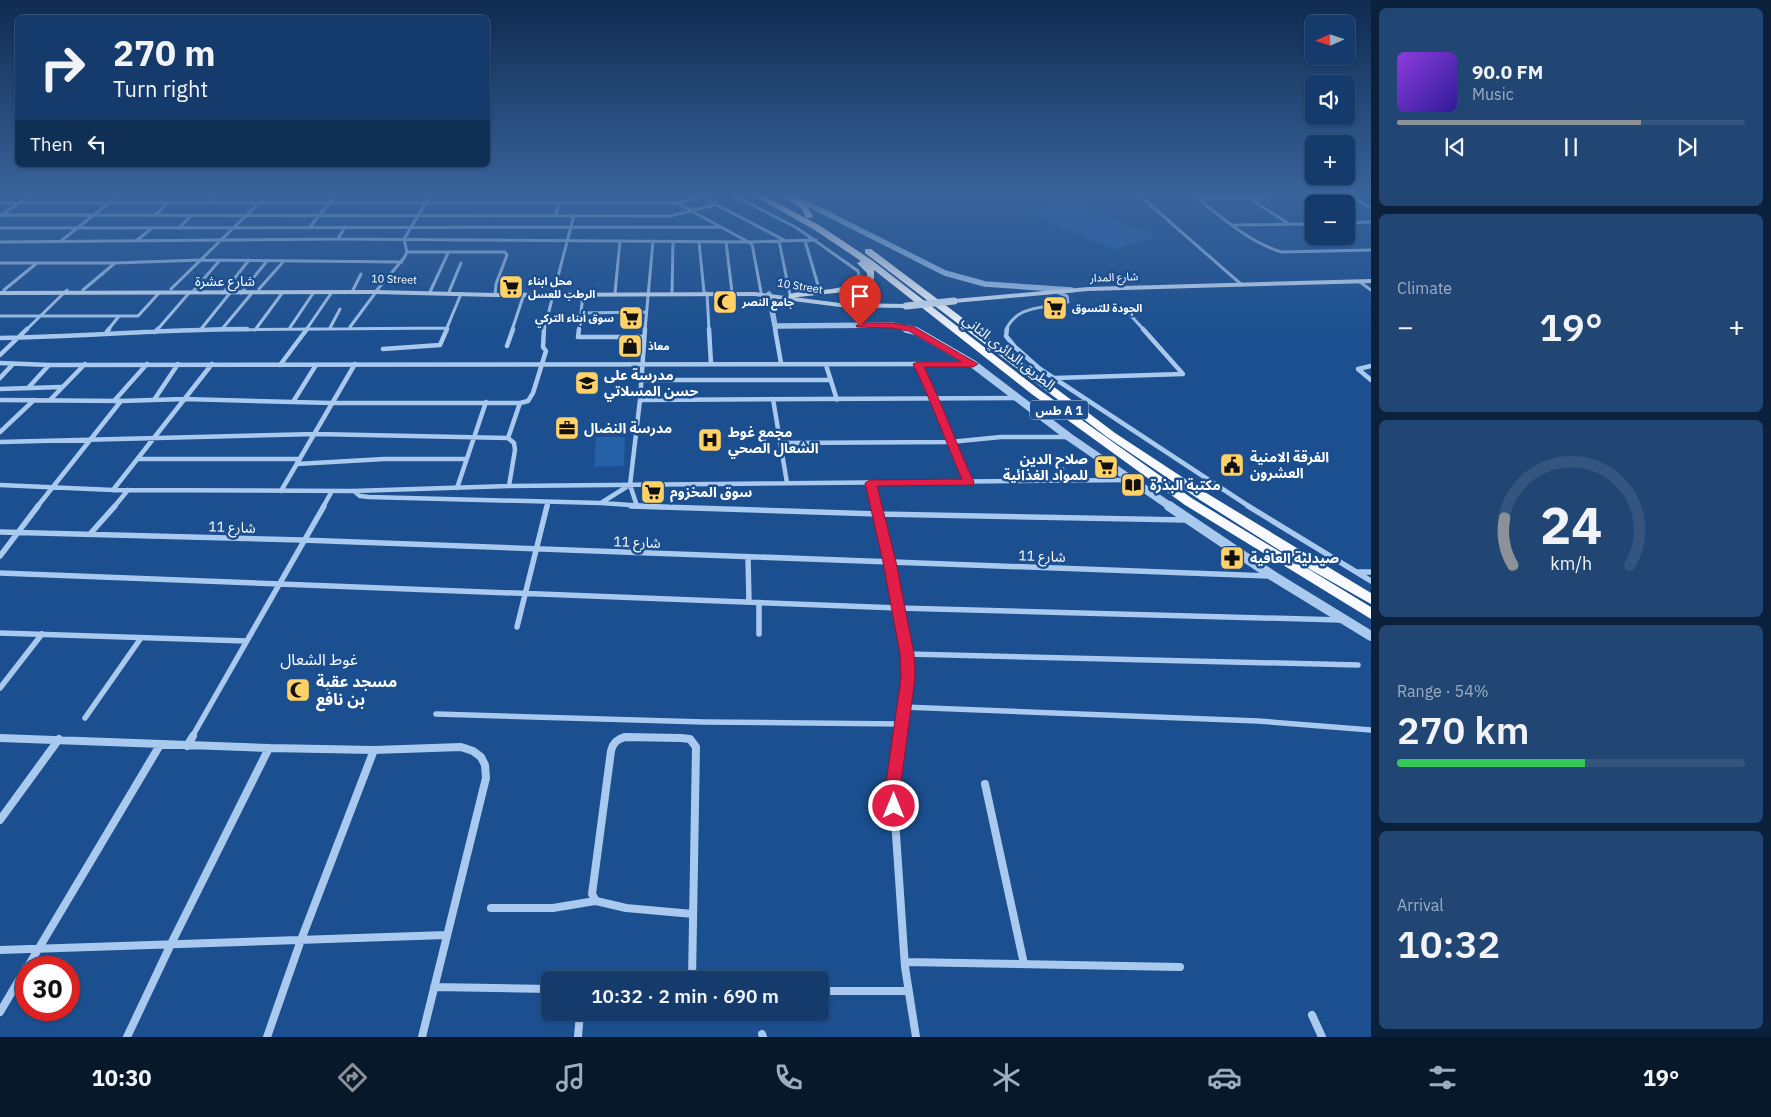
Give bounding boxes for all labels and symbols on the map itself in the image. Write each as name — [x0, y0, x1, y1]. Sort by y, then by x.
north arrow — [1305, 15, 1355, 65]
street label: شارع المدار — [1089, 269, 1139, 286]
street label: 10 Street — [371, 271, 417, 287]
district label: شارع عشرة — [195, 272, 255, 292]
supermarket icon: محل ابناء الرطب للعسل — [498, 274, 524, 300]
place label: محل ابناء الرطب للعسل — [528, 274, 595, 301]
street label: 10 Street — [776, 275, 824, 297]
pin — [839, 275, 881, 326]
mosque icon: جامع النصر — [712, 289, 738, 315]
place label: جامع النصر — [741, 295, 794, 311]
supermarket icon: الجودة للتسوق — [1042, 295, 1068, 321]
place label: الجودة للتسوق — [1072, 301, 1142, 315]
supermarket icon: سوق أبناء التركي — [618, 305, 644, 331]
street label: الطريق الدائري الثاني — [958, 310, 1059, 395]
place label: سوق أبناء التركي — [535, 311, 614, 328]
shop icon: معاذ — [617, 333, 643, 359]
place label: معاذ — [648, 339, 670, 353]
place label: مدرسة على حسن المسلاتي — [604, 366, 699, 402]
school or university icon: مدرسة على حسن المسلاتي — [574, 370, 600, 396]
road number: طس A 1 — [1030, 400, 1088, 420]
office icon: مدرسة النضال — [554, 415, 580, 441]
place label: مدرسة النضال — [584, 419, 672, 437]
place label: مجمع غوط الشعال الصحي — [728, 423, 819, 459]
hospital icon: مجمع غوط الشعال الصحي — [697, 427, 723, 453]
place label: الفرقة الامنية العشرون — [1250, 448, 1329, 482]
place label: صلاح الدين للمواد الغذائية — [1003, 450, 1088, 484]
public building icon: الفرقة الامنية العشرون — [1219, 452, 1245, 478]
supermarket icon: صلاح الدين للمواد الغذائية — [1093, 454, 1119, 480]
library icon: مكتبة البذرة — [1120, 472, 1146, 498]
place label: مكتبة البذرة — [1150, 476, 1221, 494]
supermarket icon: سوق المخزوم — [640, 479, 666, 505]
place label: سوق المخزوم — [670, 483, 752, 503]
street label: شارع 11 — [208, 517, 256, 539]
street label: شارع 11 — [613, 532, 661, 554]
pharmacy icon: صيدلية العافية — [1219, 545, 1245, 571]
street label: شارع 11 — [1018, 546, 1066, 568]
place label: صيدلية العافية — [1250, 549, 1339, 567]
district label: غوط الشعال — [280, 649, 358, 670]
place label: مسجد عقبة بن نافع — [316, 671, 397, 712]
mosque icon: مسجد عقبة بن نافع — [285, 677, 311, 703]
position arrow — [867, 779, 919, 831]
speed limit sign: 30 — [15, 956, 80, 1021]

